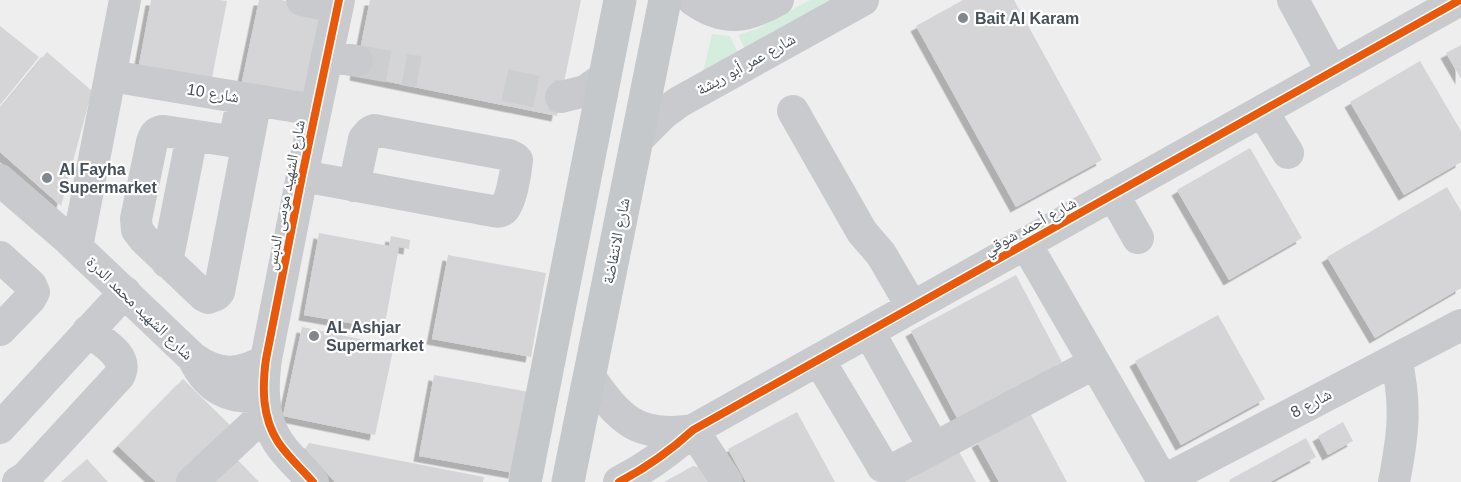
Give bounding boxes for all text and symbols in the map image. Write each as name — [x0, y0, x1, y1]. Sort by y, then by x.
place label: Bait Al Karam — [975, 10, 1079, 27]
marker: Bait Al Karam — [956, 11, 970, 25]
street label: شارع عمر أبو ريشة — [693, 29, 799, 100]
street label: شارع 10 — [185, 80, 240, 107]
street label: شارع الشهيد موسى الدبس — [262, 118, 310, 272]
place label: Al Fayha Supermarket — [59, 161, 157, 196]
marker: Al Fayha Supermarket — [40, 171, 54, 185]
street label: شارع أحمد شوقي — [980, 193, 1081, 262]
street label: شارع الانتفاضة — [599, 197, 635, 286]
street label: شارع الشهيد محمد الدرة — [82, 253, 196, 364]
place label: AL Ashjar Supermarket — [326, 319, 424, 354]
marker: AL Ashjar Supermarket — [307, 329, 321, 343]
street label: شارع 8 — [1288, 385, 1335, 423]

